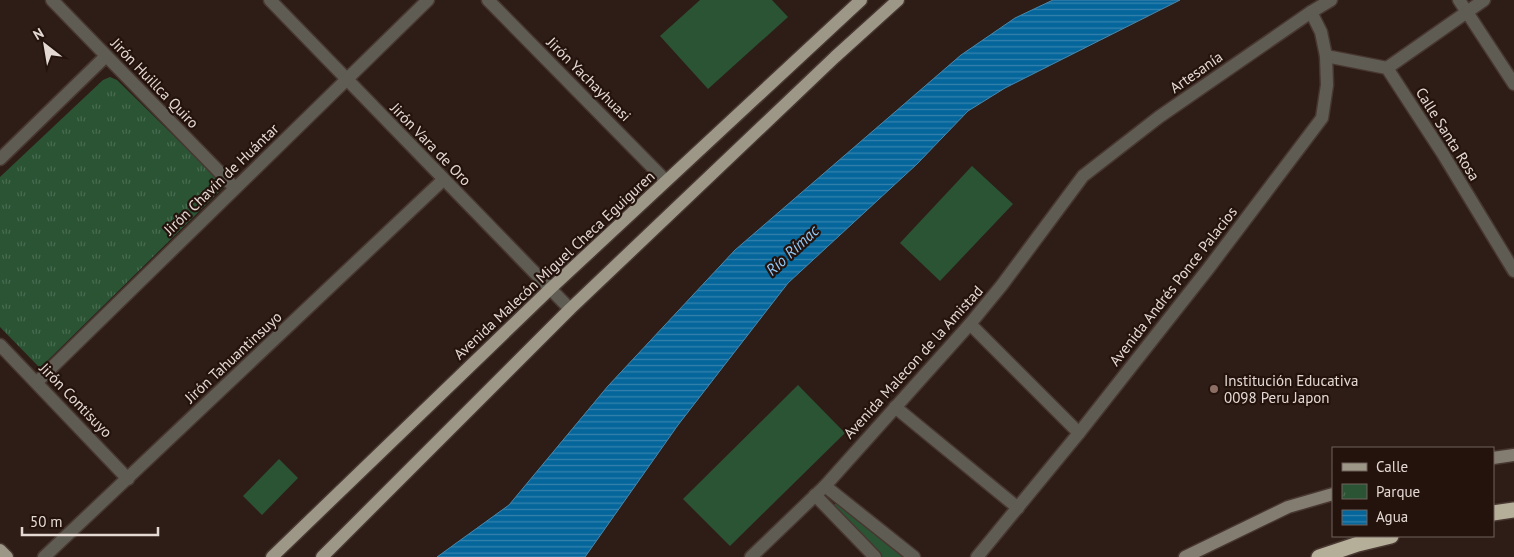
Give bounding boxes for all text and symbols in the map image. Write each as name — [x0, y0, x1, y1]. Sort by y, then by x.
north arrow — [20, 20, 70, 70]
text: N — [30, 24, 47, 44]
street label: Jirón Yachayhuasi — [542, 32, 635, 125]
street label: Jirón Huillca Quiro — [106, 33, 203, 132]
street label: Artesanía — [1166, 47, 1226, 97]
street label: Calle Santa Rosa — [1412, 84, 1484, 184]
street label: Jirón Vara de Oro — [386, 98, 475, 189]
street label: Jirón Chavín de Huántar — [159, 119, 282, 240]
street label: Avenida Malecón Miguel Checa Eguiguren — [449, 167, 659, 363]
street label: Avenida Andrés Ponce Palacios — [1105, 203, 1241, 369]
water label: Río Rímac — [761, 220, 823, 279]
street label: Avenida Malecon de la Amistad — [839, 282, 987, 442]
street label: Jirón Tahuantinsuyo — [180, 307, 286, 408]
street label: Jirón Contisuyo — [35, 358, 116, 441]
place label: Institución Educativa 0098 Peru Japon — [1224, 371, 1358, 407]
marker: Institución Educativa 0098 Peru Japon — [1208, 383, 1220, 395]
legend — [1332, 447, 1494, 537]
text: Calle — [1376, 457, 1408, 476]
text: Parque — [1376, 482, 1420, 501]
scale bar — [22, 504, 159, 536]
text: Agua — [1376, 507, 1408, 526]
text: 50 m — [30, 512, 63, 531]

